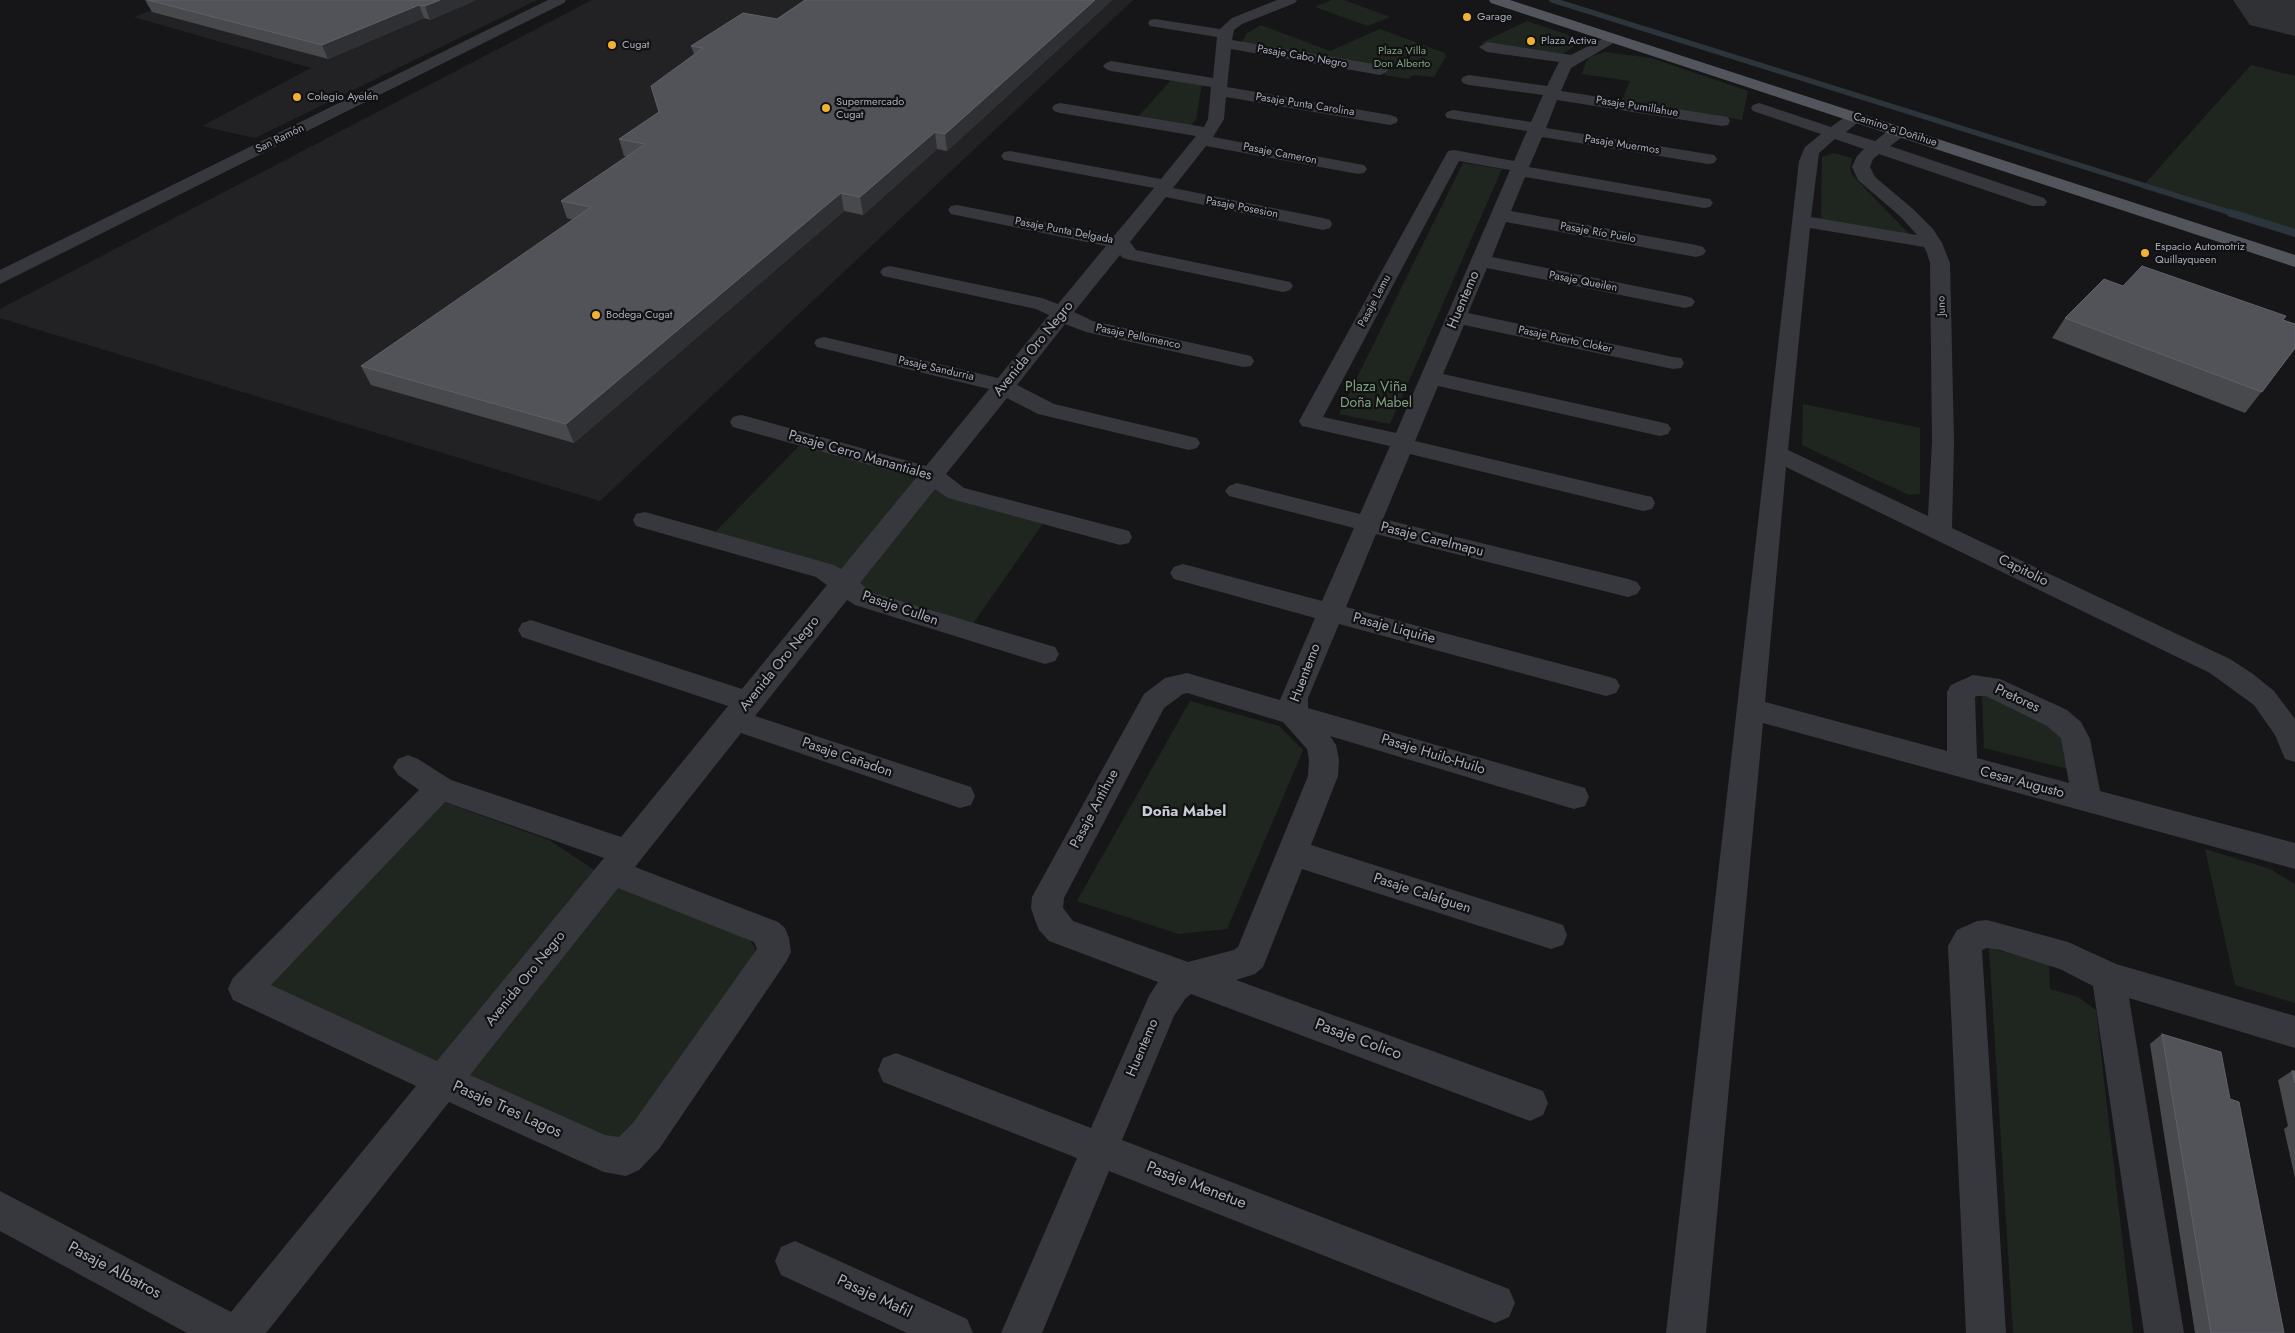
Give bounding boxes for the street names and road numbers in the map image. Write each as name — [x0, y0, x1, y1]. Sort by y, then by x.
street label: Pasaje Cabo Negro — [1256, 43, 1348, 71]
street label: Pasaje Punta Carolina — [1255, 91, 1355, 119]
street label: Pasaje Pumillahue — [1595, 94, 1679, 120]
street label: Camino a Doñihue — [1851, 110, 1939, 150]
street label: San Ramón — [254, 122, 306, 156]
street label: Pasaje Muermos — [1584, 133, 1660, 157]
street label: Pasaje Cameron — [1242, 140, 1318, 168]
street label: Pasaje Posesion — [1205, 195, 1279, 221]
street label: Pasaje Punta Delgada — [1014, 215, 1114, 247]
street label: Pasaje Río Puelo — [1559, 220, 1637, 246]
street label: Huentemo — [1444, 269, 1484, 331]
street label: Pasaje Queilen — [1548, 269, 1618, 295]
street label: Pasaje Lemu — [1356, 273, 1394, 329]
street label: Juno — [1935, 296, 1949, 316]
street label: Avenida Oro Negro — [991, 298, 1077, 400]
street label: Pasaje Pellomenco — [1094, 322, 1182, 352]
street label: Pasaje Puerto Cloker — [1517, 324, 1613, 356]
street label: Pasaje Sandurria — [897, 354, 975, 384]
street label: Pasaje Cerro Manantiales — [786, 427, 934, 485]
street label: Pasaje Carelmapu — [1379, 519, 1485, 561]
street label: Capitolio — [1995, 552, 2051, 590]
street label: Pasaje Cullen — [860, 588, 940, 630]
street label: Pasaje Liquiñe — [1351, 610, 1437, 648]
street label: Avenida Oro Negro — [737, 613, 823, 715]
street label: Huentemo — [1287, 641, 1325, 705]
street label: Pretores — [1992, 681, 2042, 717]
street label: Pasaje Huilo-Huilo — [1379, 731, 1487, 779]
street label: Pasaje Cañadon — [800, 735, 894, 781]
street label: Cesar Augusto — [1978, 764, 2066, 802]
street label: Pasaje Antihue — [1067, 767, 1123, 851]
street label: Pasaje Calafguen — [1371, 870, 1473, 918]
street label: Avenida Oro Negro — [483, 928, 569, 1030]
street label: Pasaje Colico — [1312, 1015, 1404, 1065]
street label: Huentemo — [1123, 1017, 1163, 1079]
street label: Pasaje Tres Lagos — [450, 1077, 564, 1143]
street label: Pasaje Menetue — [1143, 1158, 1249, 1214]
street label: Pasaje Albatros — [64, 1238, 164, 1304]
street label: Pasaje Mafil — [834, 1271, 914, 1323]

